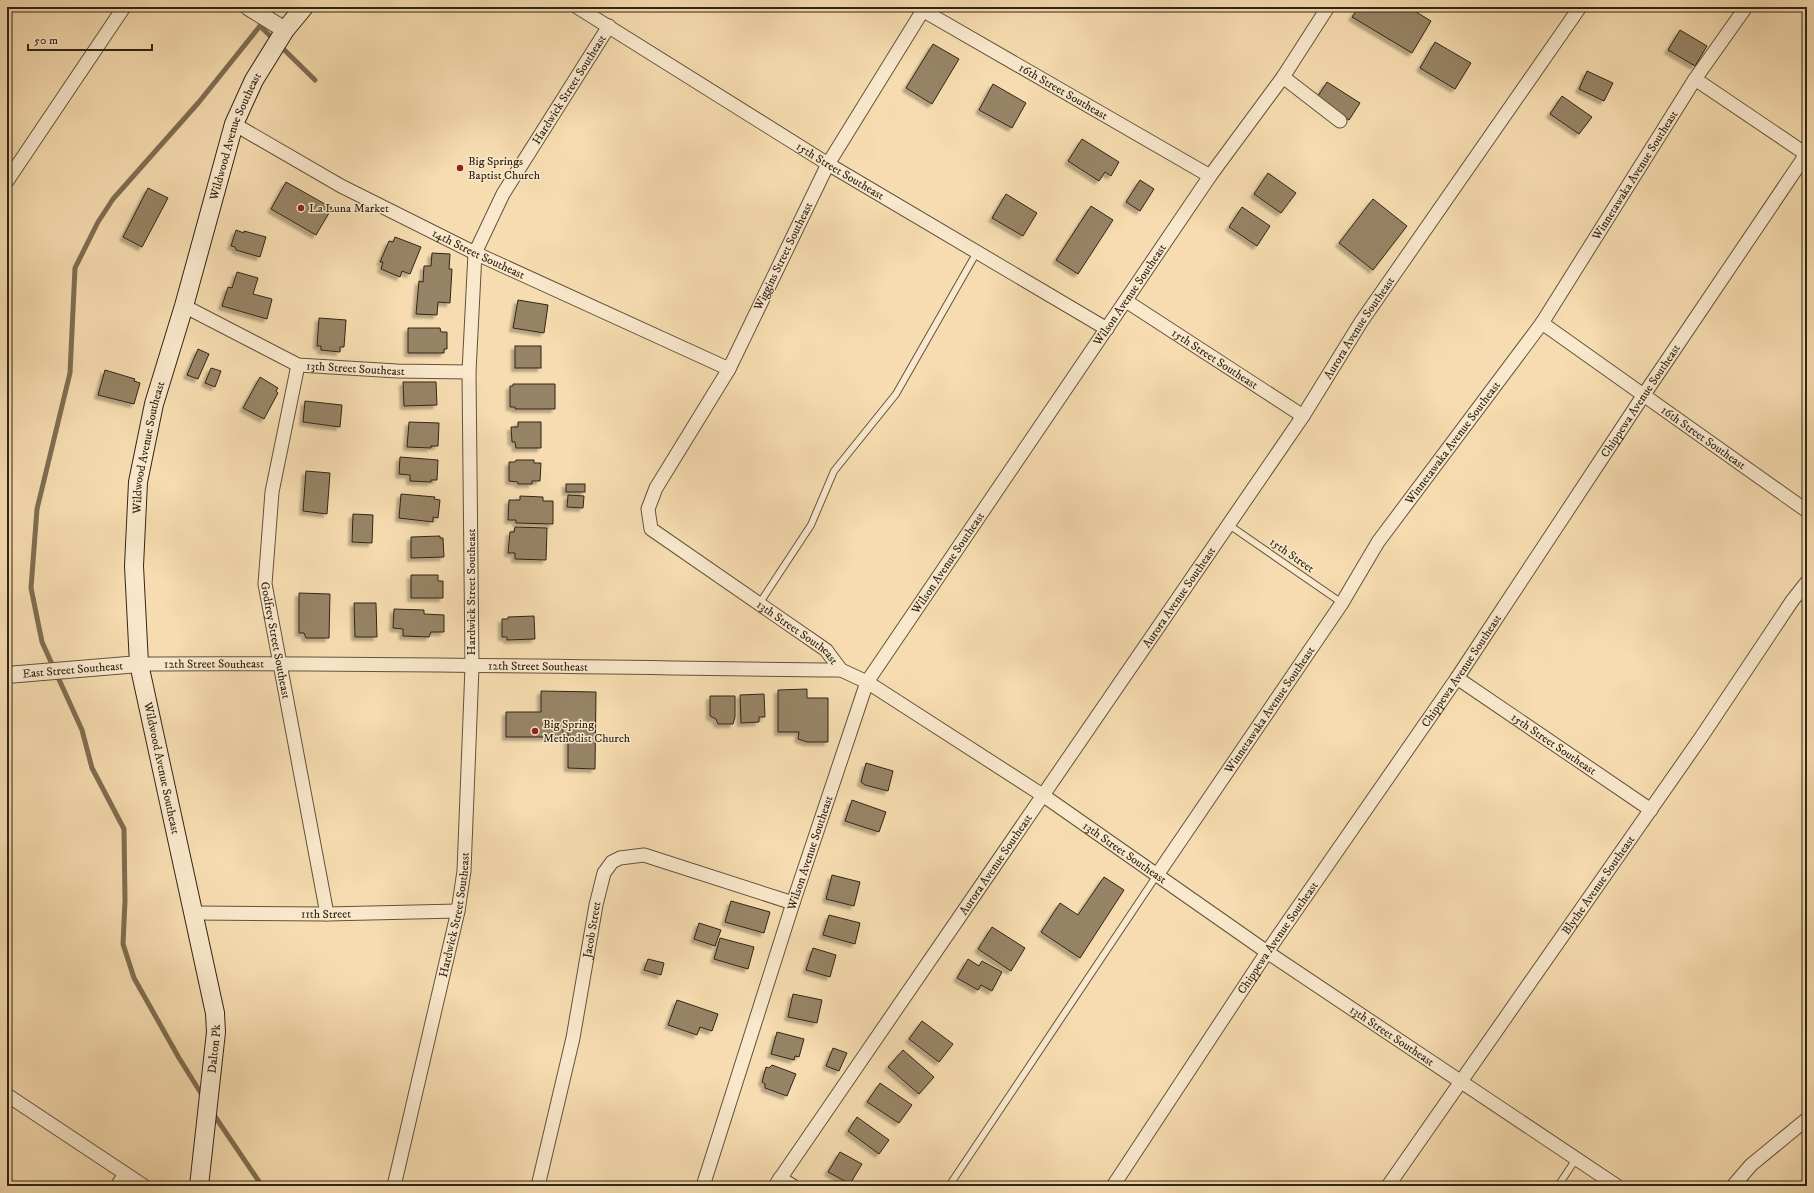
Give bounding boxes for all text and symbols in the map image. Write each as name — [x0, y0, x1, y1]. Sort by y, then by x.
scale bar — [28, 26, 152, 52]
street label: Hardwick Street Southeast — [529, 32, 610, 147]
text: 50 m — [34, 33, 58, 48]
street label: 16th Street Southeast — [1016, 60, 1110, 124]
street label: Wildwood Avenue Southeast — [206, 70, 265, 203]
street label: Winnetawaka Avenue Southeast — [1588, 108, 1681, 244]
street label: 15th Street Southeast — [793, 139, 887, 204]
place label: Big Springs Baptist Church — [468, 154, 541, 183]
marker: Big Springs Baptist Church — [455, 163, 465, 173]
street label: Wiggins Street Southeast — [750, 199, 816, 314]
place label: La Luna Market — [309, 201, 389, 216]
marker: La Luna Market — [296, 203, 306, 213]
street label: 14th Street Southeast — [429, 226, 527, 283]
street label: Wilson Avenue Southeast — [1090, 241, 1170, 349]
street label: Aurora Avenue Southeast — [1321, 274, 1398, 382]
street label: 15th Street Southeast — [1169, 326, 1261, 393]
street label: Chippewa Avenue Southeast — [1598, 341, 1684, 460]
street label: 13th Street Southeast — [306, 359, 405, 379]
street label: Winnetawaka Avenue Southeast — [1401, 378, 1504, 508]
street label: Wildwood Avenue Southeast — [129, 379, 169, 515]
street label: 16th Street Southeast — [1658, 403, 1749, 473]
street label: Wilson Avenue Southeast — [908, 509, 988, 618]
street label: Hardwick Street Southeast — [464, 528, 479, 655]
street label: 15th Street — [1266, 535, 1317, 576]
street label: Aurora Avenue Southeast — [1139, 544, 1219, 651]
street label: Godfrey Street Southeast — [257, 580, 293, 700]
street label: 13th Street Southeast — [754, 597, 841, 668]
street label: Chippewa Avenue Southeast — [1418, 611, 1505, 730]
street label: Winnetawaka Avenue Southeast — [1221, 644, 1318, 777]
street label: 12th Street Southeast — [164, 657, 264, 672]
street label: East Street Southeast — [22, 658, 124, 682]
street label: 12th Street Southeast — [488, 658, 588, 675]
street label: Wildwood Avenue Southeast — [140, 700, 183, 836]
street label: 15th Street Southeast — [1508, 710, 1599, 779]
place label: Big Spring Methodist Church — [543, 717, 631, 746]
marker: Big Spring Methodist Church — [530, 726, 540, 736]
street label: Wilson Avenue Southeast — [784, 794, 836, 913]
street label: Aurora Avenue Southeast — [956, 811, 1036, 918]
street label: 13th Street Southeast — [1080, 819, 1169, 887]
street label: Blythe Avenue Southeast — [1559, 833, 1638, 938]
street label: Hardwick Street Southeast — [436, 852, 473, 979]
street label: Chippewa Avenue Southeast — [1234, 879, 1322, 997]
street label: Jacob Street — [580, 900, 605, 960]
street label: 11th Street — [301, 906, 351, 922]
street label: 13th Street Southeast — [1347, 1002, 1437, 1070]
street label: Dalton Pk — [204, 1024, 224, 1074]

